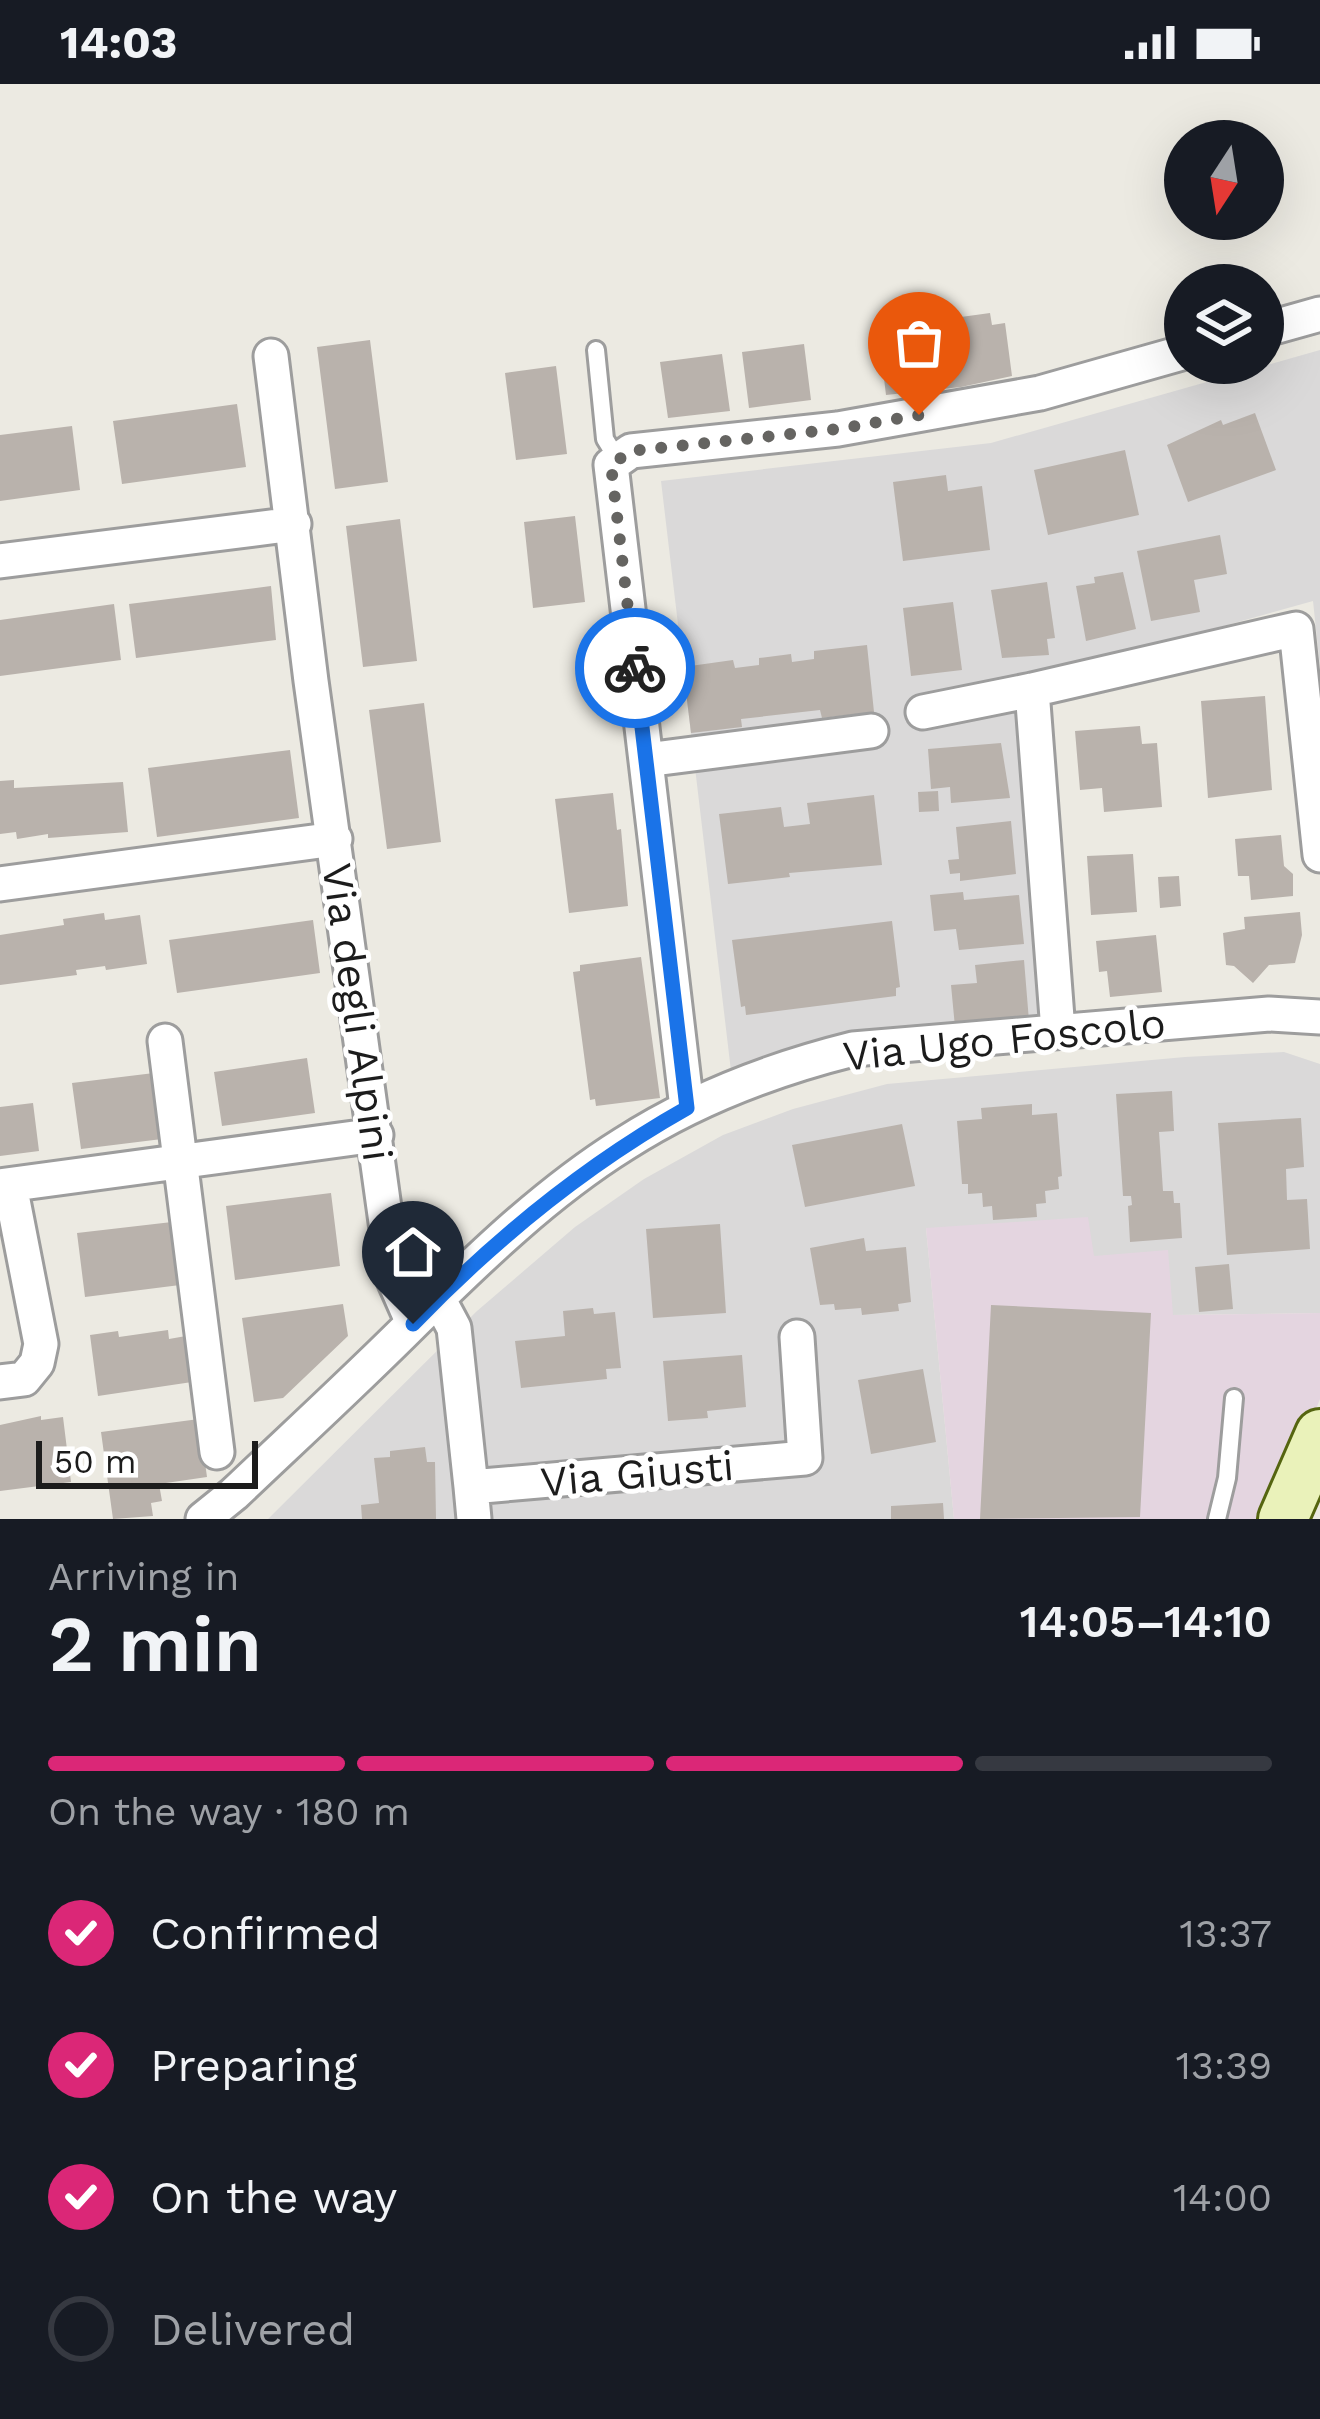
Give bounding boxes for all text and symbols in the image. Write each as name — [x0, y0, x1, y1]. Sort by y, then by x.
text: 14:03 — [60, 16, 177, 69]
north arrow — [1164, 120, 1284, 240]
map controls — [1164, 120, 1284, 384]
button: layers — [1164, 264, 1284, 384]
pin — [868, 292, 970, 415]
icon: bag — [886, 310, 952, 376]
courier — [575, 608, 695, 728]
icon: bike — [602, 635, 668, 701]
street label: Via degli Alpini — [312, 860, 403, 1164]
street label: Via Ugo Foscolo — [840, 998, 1168, 1081]
pin — [362, 1201, 464, 1324]
icon: home — [380, 1219, 446, 1285]
scale bar — [36, 1435, 258, 1488]
street label: Via Giusti — [538, 1441, 736, 1506]
text: 50 m — [54, 1442, 136, 1481]
text: Arriving in — [48, 1554, 239, 1599]
text: 14:05–14:10 — [1020, 1595, 1272, 1648]
text: 2 min — [48, 1598, 262, 1690]
text: On the way · 180 m — [48, 1789, 410, 1834]
icon: check — [48, 1900, 114, 1966]
text: Confirmed — [150, 1907, 381, 1960]
text: 13:37 — [1179, 1911, 1272, 1956]
icon: check — [48, 2032, 114, 2098]
text: Preparing — [150, 2039, 357, 2092]
text: 13:39 — [1176, 2043, 1272, 2088]
icon: check — [48, 2164, 114, 2230]
text: On the way — [150, 2171, 397, 2224]
text: 14:00 — [1173, 2175, 1272, 2220]
text: Delivered — [150, 2303, 355, 2356]

